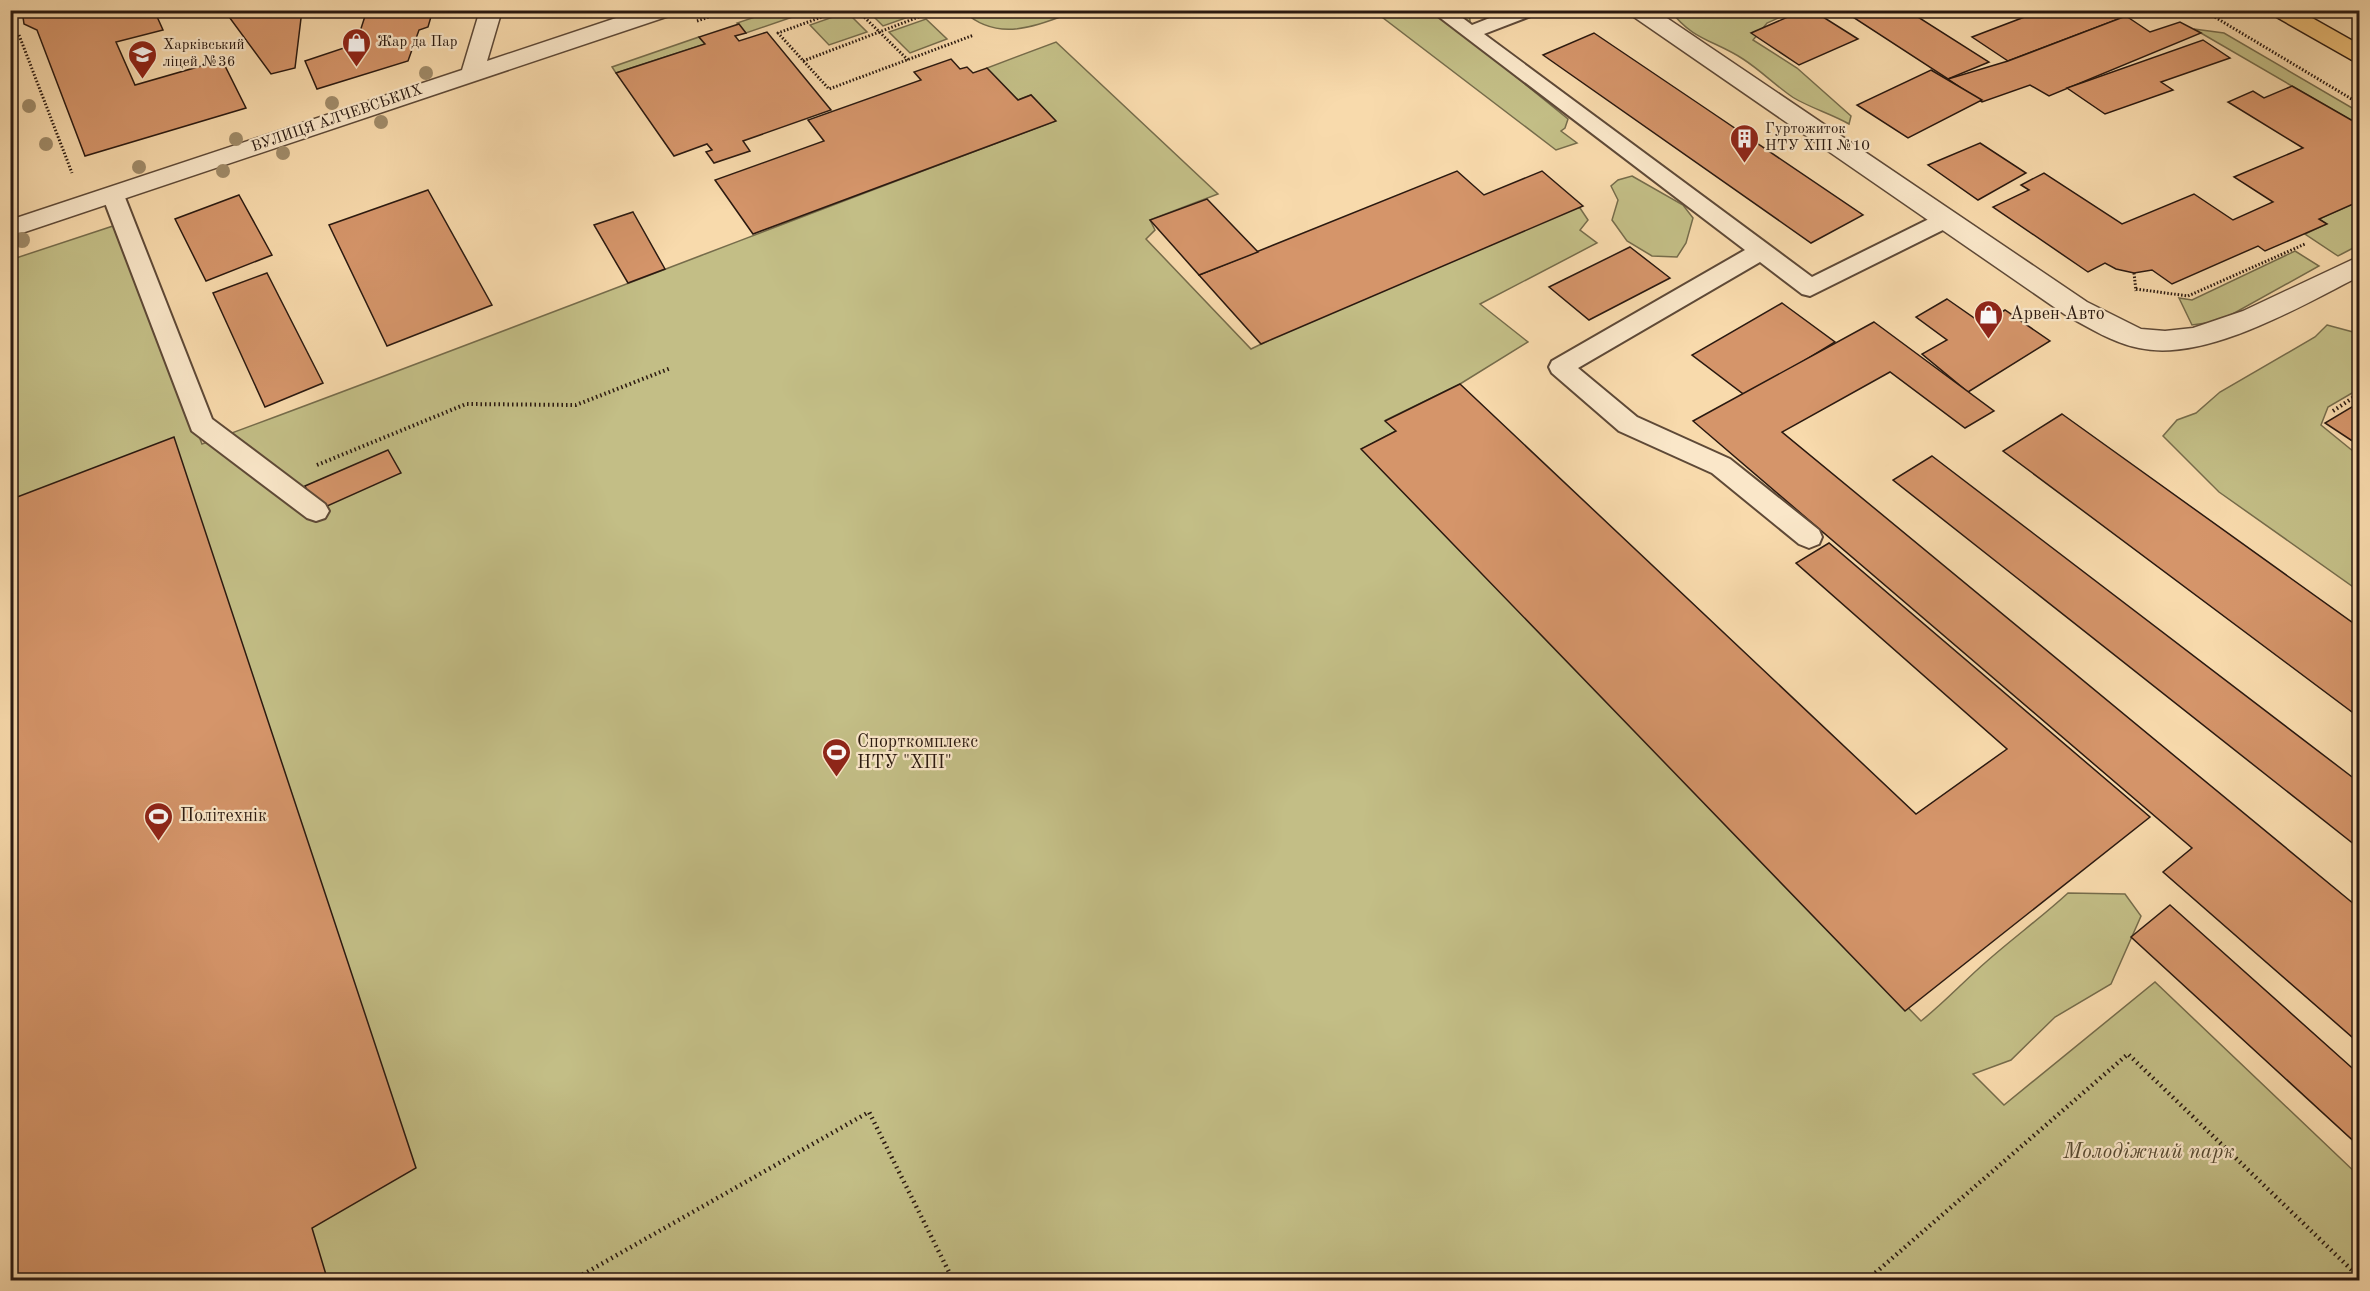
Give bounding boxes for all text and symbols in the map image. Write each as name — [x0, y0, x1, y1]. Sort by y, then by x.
shop icon: Жар да Пар — [340, 26, 372, 68]
place label: Жар да Пар — [377, 35, 458, 50]
school or university icon: Харківський ліцей №36 — [126, 38, 158, 80]
place label: Харківський ліцей №36 — [163, 38, 245, 70]
street label: ВУЛИЦЯ АЛЧЕВСЬКИХ — [250, 83, 424, 155]
building icon: Гуртожиток НТУ ХПІ №10 — [1728, 122, 1760, 164]
place label: Гуртожиток НТУ ХПІ №10 — [1765, 122, 1870, 154]
shop icon: Арвен Авто — [1973, 298, 2005, 340]
place label: Арвен Авто — [2010, 305, 2105, 323]
place label: Спорткомплекс НТУ "ХПІ" — [857, 733, 978, 772]
sports icon: Спорткомплекс НТУ "ХПІ" — [820, 736, 852, 778]
sports icon: Політехнік — [143, 800, 175, 842]
place label: Політехнік — [180, 807, 267, 825]
park label: Молодіжний парк — [2062, 1142, 2235, 1163]

